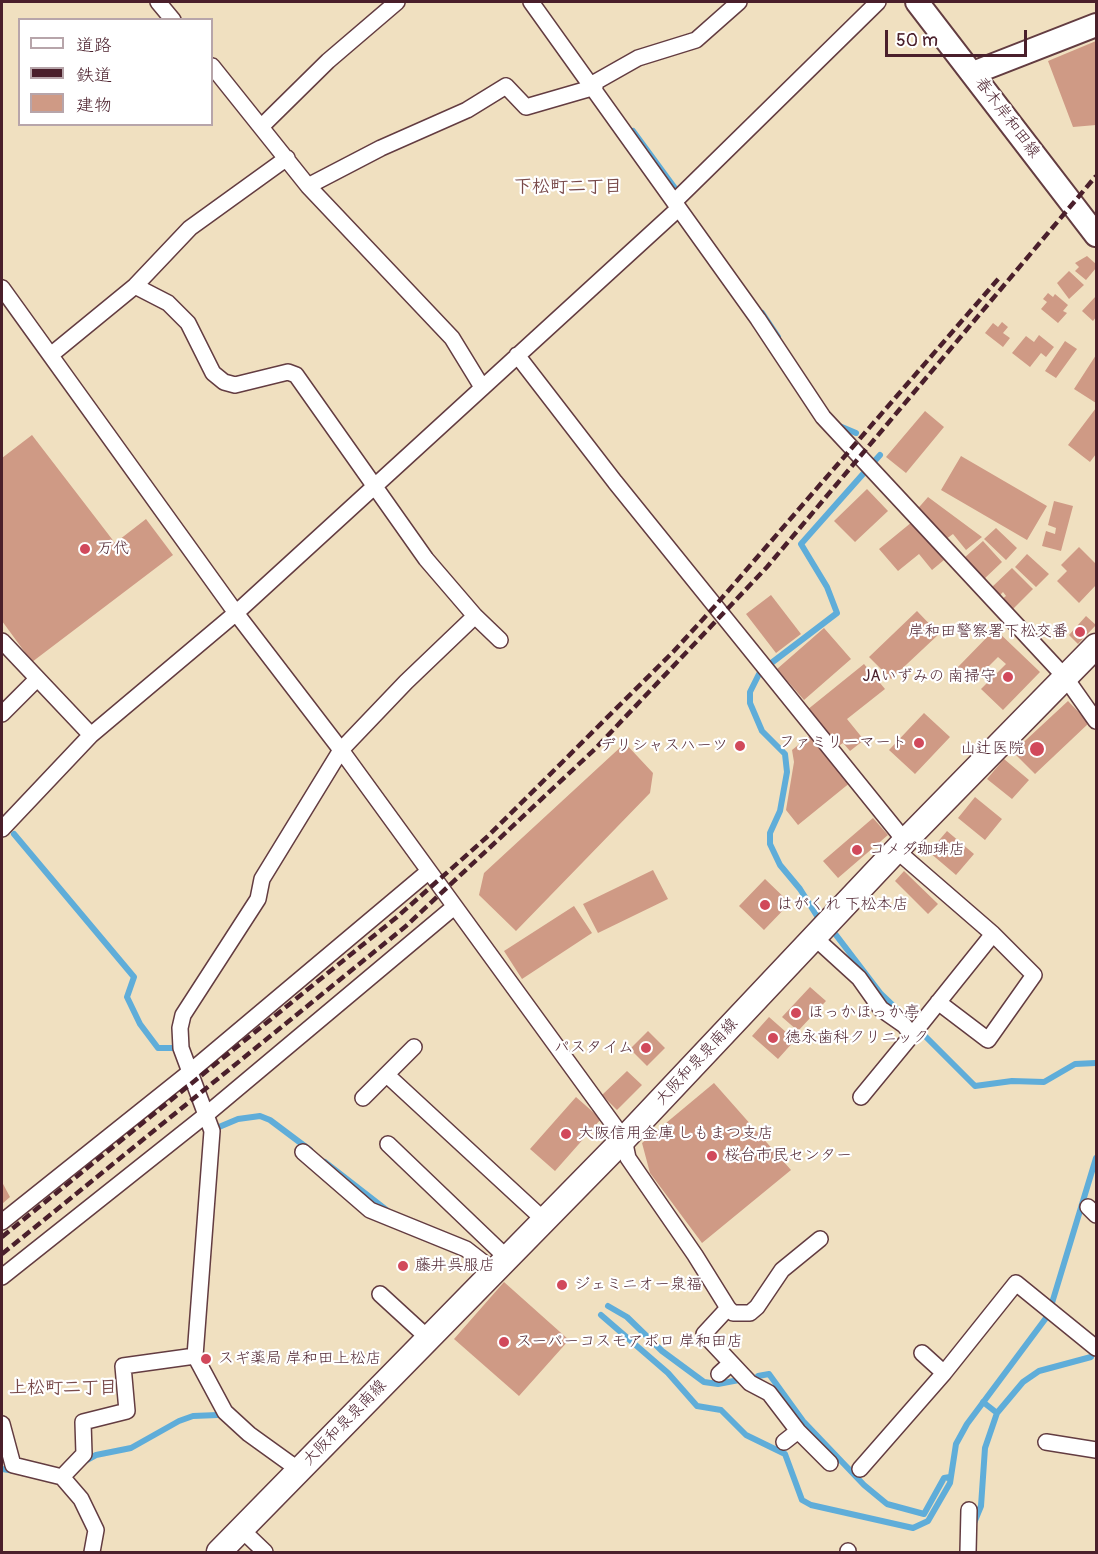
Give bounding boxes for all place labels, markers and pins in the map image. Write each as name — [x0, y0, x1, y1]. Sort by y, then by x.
place label: 万代 — [97, 539, 129, 559]
marker: 万代 — [78, 542, 92, 556]
place label: 岸和田警察署下松交番 — [908, 622, 1068, 642]
marker: 岸和田警察署下松交番 — [1073, 625, 1087, 639]
place label: JAいずみの 南掃守 — [862, 667, 996, 687]
marker: JAいずみの 南掃守 — [1001, 670, 1015, 684]
place label: ファミリーマート — [779, 733, 907, 753]
place label: デリシャスハーツ — [600, 736, 728, 756]
marker: ファミリーマート — [912, 736, 926, 750]
marker: デリシャスハーツ — [733, 739, 747, 753]
place label: 山辻医院 — [960, 739, 1024, 759]
marker: 山辻医院 — [1028, 740, 1046, 758]
place label: コメダ珈琲店 — [869, 840, 965, 860]
marker: コメダ珈琲店 — [850, 843, 864, 857]
place label: はがくれ 下松本店 — [777, 895, 908, 915]
marker: はがくれ 下松本店 — [758, 898, 772, 912]
place label: ほっかほっか亭 — [808, 1003, 920, 1023]
marker: ほっかほっか亭 — [789, 1006, 803, 1020]
place label: 徳永歯科クリニック — [785, 1028, 929, 1048]
marker: 徳永歯科クリニック — [766, 1031, 780, 1045]
place label: パスタイム — [554, 1038, 634, 1058]
marker: パスタイム — [639, 1041, 653, 1055]
place label: 大阪信用金庫 しもまつ支店 — [578, 1124, 773, 1144]
marker: 大阪信用金庫 しもまつ支店 — [559, 1127, 573, 1141]
place label: 桜台市民センター — [724, 1146, 852, 1166]
marker: 桜台市民センター — [705, 1149, 719, 1163]
place label: 藤井呉服店 — [415, 1256, 495, 1276]
marker: 藤井呉服店 — [396, 1259, 410, 1273]
place label: ジェミニオー泉福 — [574, 1275, 702, 1295]
marker: ジェミニオー泉福 — [555, 1278, 569, 1292]
place label: スーパーコスモアポロ 岸和田店 — [516, 1332, 743, 1352]
marker: スーパーコスモアポロ 岸和田店 — [497, 1335, 511, 1349]
place label: スギ薬局 岸和田上松店 — [218, 1349, 381, 1369]
marker: スギ薬局 岸和田上松店 — [199, 1352, 213, 1366]

